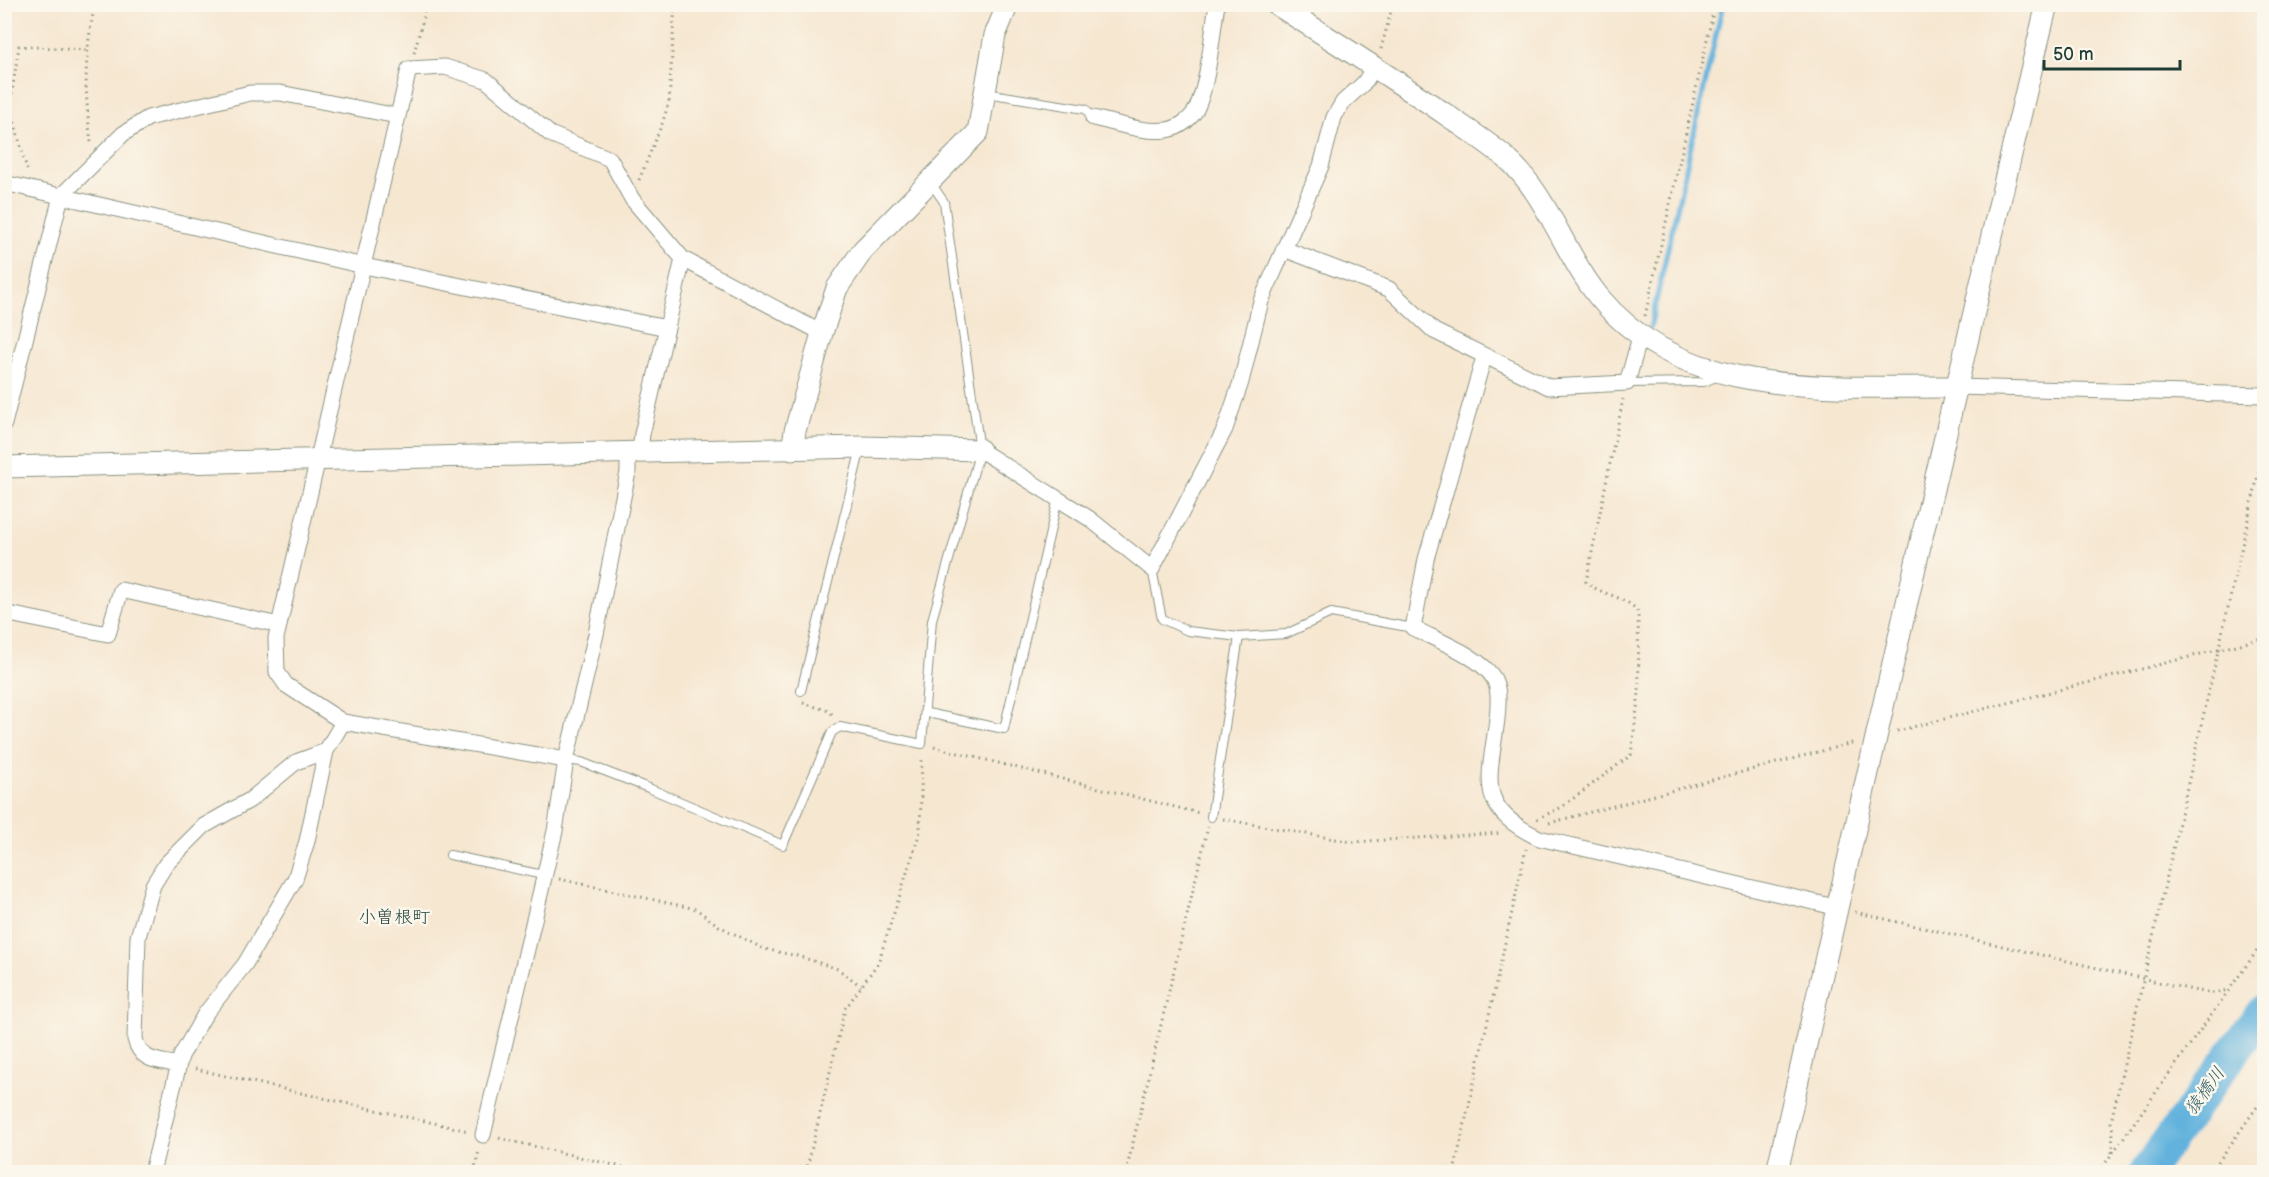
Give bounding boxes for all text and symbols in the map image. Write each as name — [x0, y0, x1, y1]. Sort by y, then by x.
scale bar — [2044, 33, 2180, 71]
text: 50 m — [2053, 44, 2094, 65]
district label: 小曽根町 — [358, 907, 430, 928]
water label: 猿橋川 — [2181, 1063, 2229, 1119]

